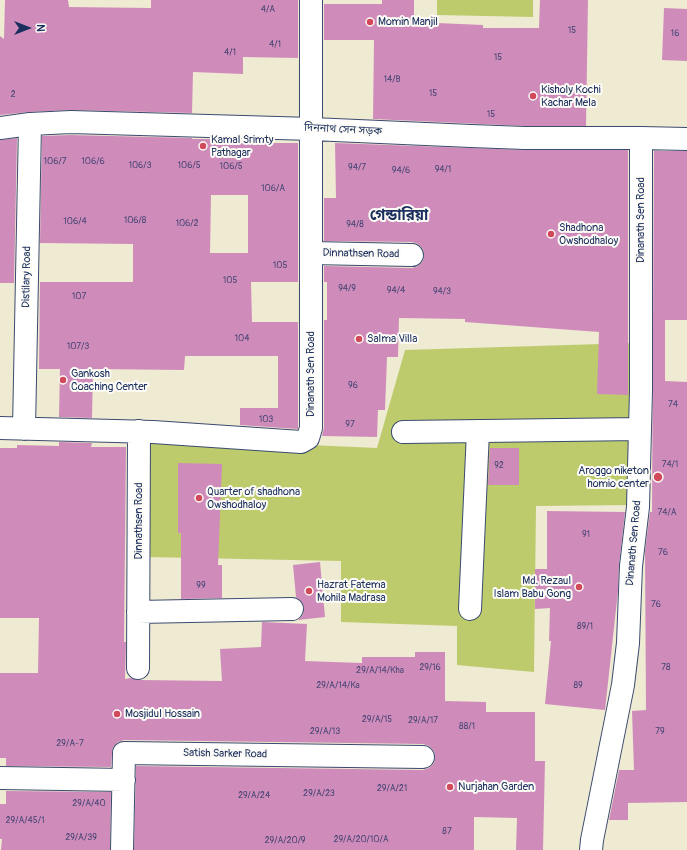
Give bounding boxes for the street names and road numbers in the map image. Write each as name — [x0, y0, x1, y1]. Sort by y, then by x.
street label: দিননাথ সেন সড়ক — [304, 121, 382, 139]
street label: Dinanath Sen Road — [634, 177, 648, 263]
street label: Distilary Road — [20, 246, 34, 308]
street label: Dinnathsen Road — [322, 247, 400, 261]
street label: Dinanath Sen Road — [304, 331, 318, 417]
street label: Dinnathsen Road — [132, 482, 146, 560]
street label: Dinanath Sen Road — [624, 500, 644, 586]
street label: Satish Sarker Road — [183, 747, 267, 761]

